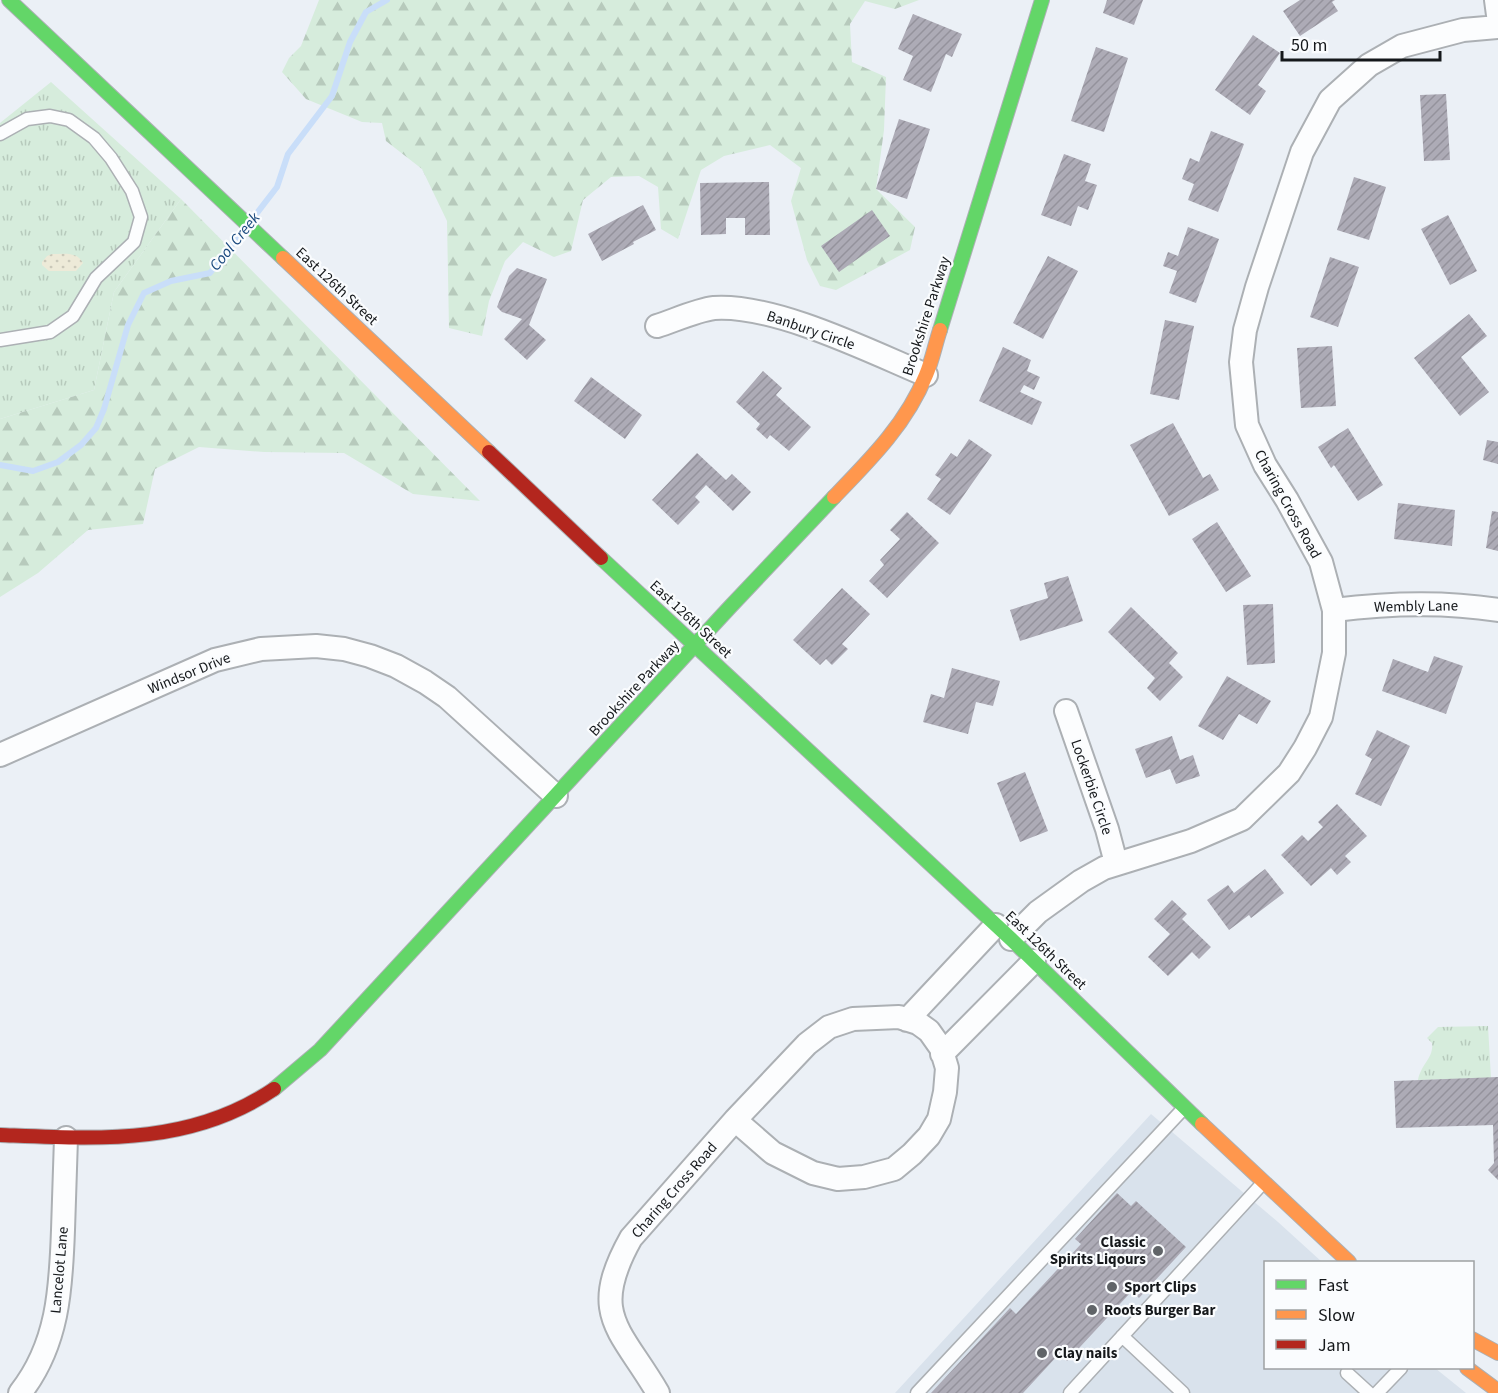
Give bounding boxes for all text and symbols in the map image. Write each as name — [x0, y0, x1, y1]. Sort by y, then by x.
scale bar — [1282, 24, 1440, 62]
text: 50 m — [1291, 33, 1327, 58]
water label: Cool Creek — [204, 207, 265, 276]
street label: East 126th Street — [291, 243, 382, 330]
street label: Brookshire Parkway — [897, 254, 956, 379]
street label: Banbury Circle — [764, 306, 858, 355]
street label: Charing Cross Road — [1249, 446, 1326, 562]
street label: East 126th Street — [645, 576, 736, 663]
street label: Wembly Lane — [1374, 595, 1458, 618]
street label: Brookshire Parkway — [584, 636, 684, 741]
street label: Windsor Drive — [145, 647, 234, 700]
street label: Lockerbie Circle — [1065, 737, 1118, 838]
street label: East 126th Street — [1000, 906, 1091, 995]
street label: Charing Cross Road — [627, 1138, 722, 1243]
street label: Lancelot Lane — [45, 1226, 74, 1314]
place label: Classic Spirits Liqours — [1050, 1232, 1146, 1270]
marker: Classic Spirits Liqours — [1151, 1244, 1165, 1258]
legend — [1264, 1261, 1474, 1369]
text: Fast — [1318, 1273, 1349, 1298]
place label: Sport Clips — [1124, 1277, 1197, 1298]
marker: Sport Clips — [1105, 1280, 1119, 1294]
place label: Roots Burger Bar — [1104, 1300, 1215, 1321]
marker: Roots Burger Bar — [1085, 1303, 1099, 1317]
text: Slow — [1318, 1303, 1355, 1328]
text: Jam — [1318, 1333, 1351, 1358]
place label: Clay nails — [1054, 1343, 1118, 1364]
marker: Clay nails — [1035, 1346, 1049, 1360]

